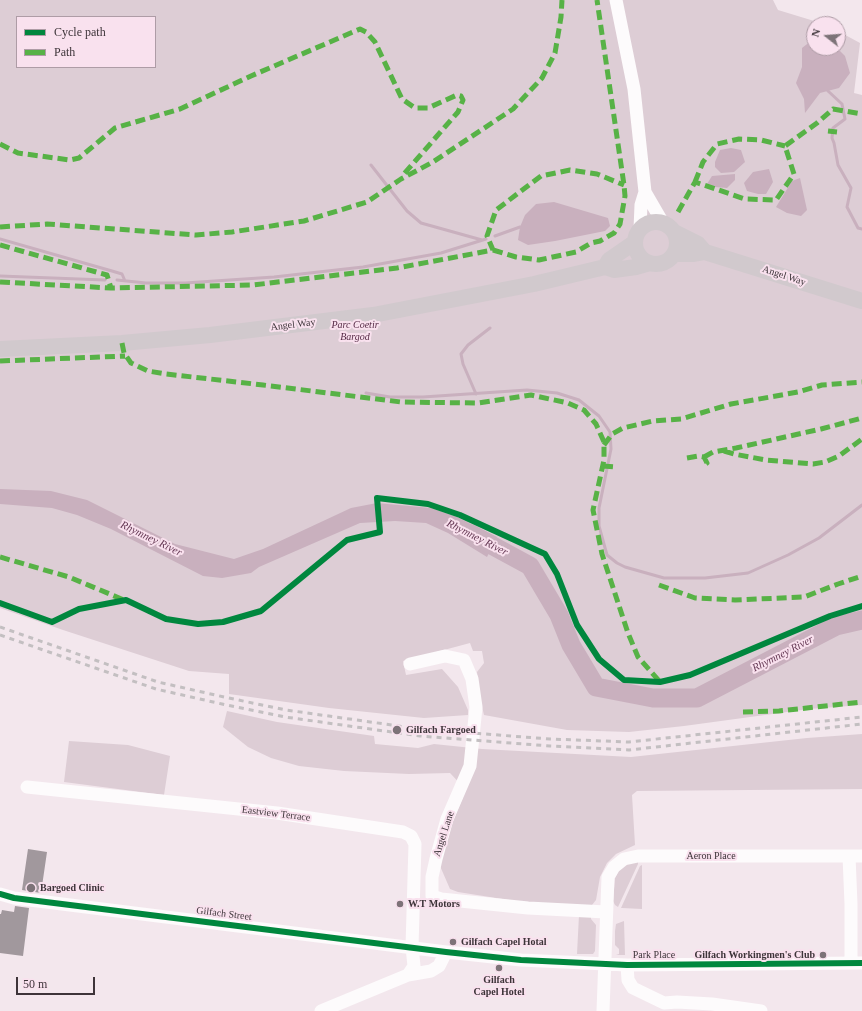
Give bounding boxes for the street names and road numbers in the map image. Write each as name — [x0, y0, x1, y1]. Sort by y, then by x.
street label: Angel Way — [761, 263, 807, 289]
street label: Angel Way — [270, 316, 316, 334]
street label: Eastview Terrace — [241, 804, 311, 824]
street label: Angel Lane — [431, 810, 457, 858]
street label: Aeron Place — [686, 850, 736, 862]
street label: Gilfach Street — [196, 905, 252, 923]
street label: Park Place — [633, 949, 675, 961]

